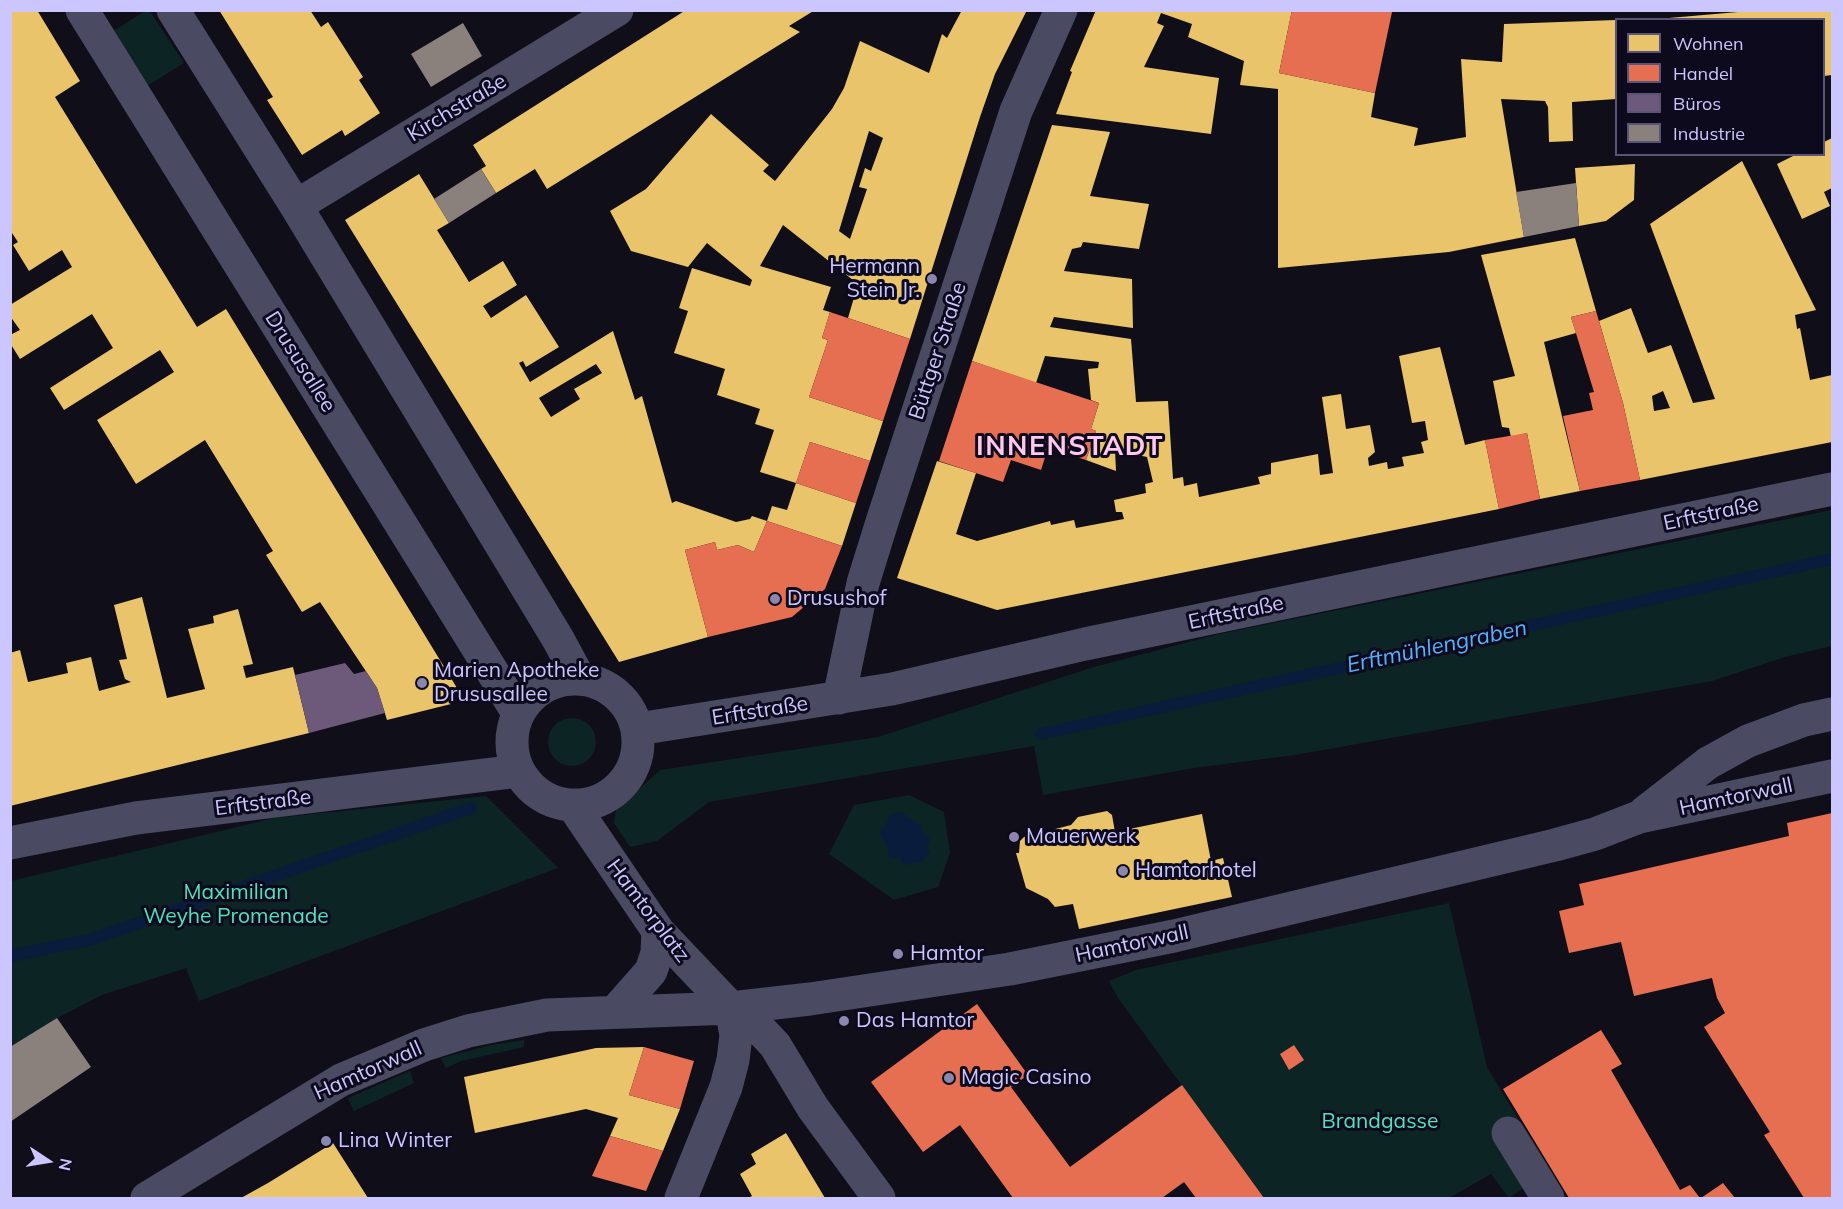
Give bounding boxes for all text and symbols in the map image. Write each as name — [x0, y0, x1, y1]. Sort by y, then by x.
legend — [1615, 18, 1825, 156]
text: Wohnen — [1673, 32, 1744, 55]
text: Handel — [1673, 62, 1733, 85]
street label: Kirchstraße — [403, 69, 511, 147]
text: Büros — [1673, 92, 1721, 115]
text: Industrie — [1673, 122, 1745, 145]
place label: Hermann Stein Jr. — [829, 254, 920, 304]
marker: Hermann Stein Jr. — [925, 272, 939, 286]
street label: Büttger Straße — [904, 279, 972, 423]
street label: Drususallee — [259, 307, 341, 417]
district label: INNENSTADT — [976, 431, 1164, 463]
street label: Erftstraße — [1661, 492, 1761, 536]
place label: Drusushof — [787, 586, 887, 612]
street label: Erftstraße — [1186, 591, 1286, 635]
marker: Drusushof — [768, 592, 782, 606]
water label: Erftmühlengraben — [1345, 615, 1529, 679]
place label: Marien Apotheke Drususallee — [434, 658, 599, 708]
marker: Marien Apotheke Drususallee — [415, 676, 429, 690]
street label: Erftstraße — [710, 691, 810, 731]
street label: Hamtorwall — [1677, 773, 1795, 821]
street label: Erftstraße — [213, 785, 313, 821]
place label: Mauerwerk — [1026, 824, 1136, 850]
marker: Mauerwerk — [1007, 830, 1021, 844]
street label: Hamtorplatz — [601, 855, 695, 967]
place label: Hamtorhotel — [1135, 858, 1257, 884]
marker: Hamtorhotel — [1116, 864, 1130, 878]
park label: Maximilian Weyhe Promenade — [143, 880, 329, 930]
street label: Hamtorwall — [1073, 920, 1191, 968]
place label: Hamtor — [910, 941, 984, 967]
marker: Hamtor — [891, 947, 905, 961]
place label: Das Hamtor — [856, 1008, 974, 1034]
marker: Das Hamtor — [837, 1014, 851, 1028]
street label: Hamtorwall — [310, 1036, 426, 1106]
place label: Magic Casino — [961, 1065, 1091, 1091]
marker: Magic Casino — [942, 1071, 956, 1085]
park label: Brandgasse — [1322, 1109, 1438, 1135]
place label: Lina Winter — [338, 1128, 452, 1154]
north arrow — [18, 1131, 78, 1191]
marker: Lina Winter — [319, 1134, 333, 1148]
text: N — [55, 1157, 77, 1173]

